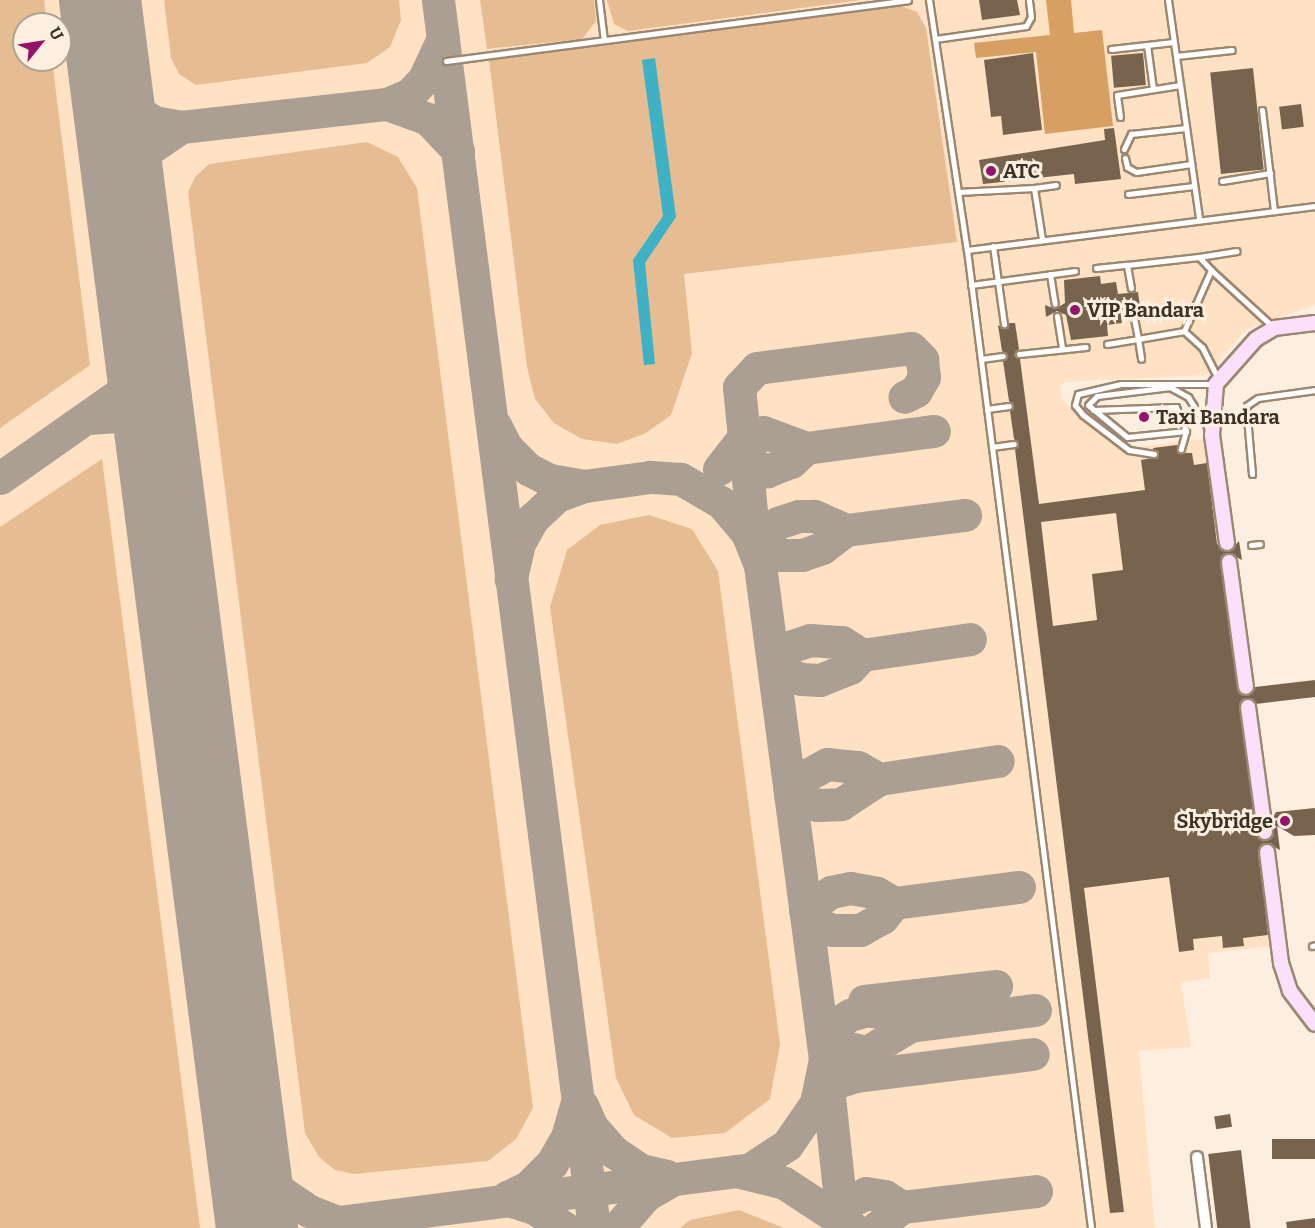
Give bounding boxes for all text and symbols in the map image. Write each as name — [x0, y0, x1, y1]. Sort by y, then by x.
north arrow — [12, 12, 72, 72]
text: U — [45, 24, 67, 44]
place label: ATC — [1003, 159, 1040, 183]
marker: ATC — [984, 164, 998, 178]
place label: VIP Bandara — [1087, 298, 1204, 322]
marker: VIP Bandara — [1068, 303, 1082, 317]
place label: Taxi Bandara — [1156, 405, 1280, 429]
marker: Taxi Bandara — [1137, 410, 1151, 424]
place label: Skybridge — [1176, 809, 1273, 833]
marker: Skybridge — [1278, 814, 1292, 828]

